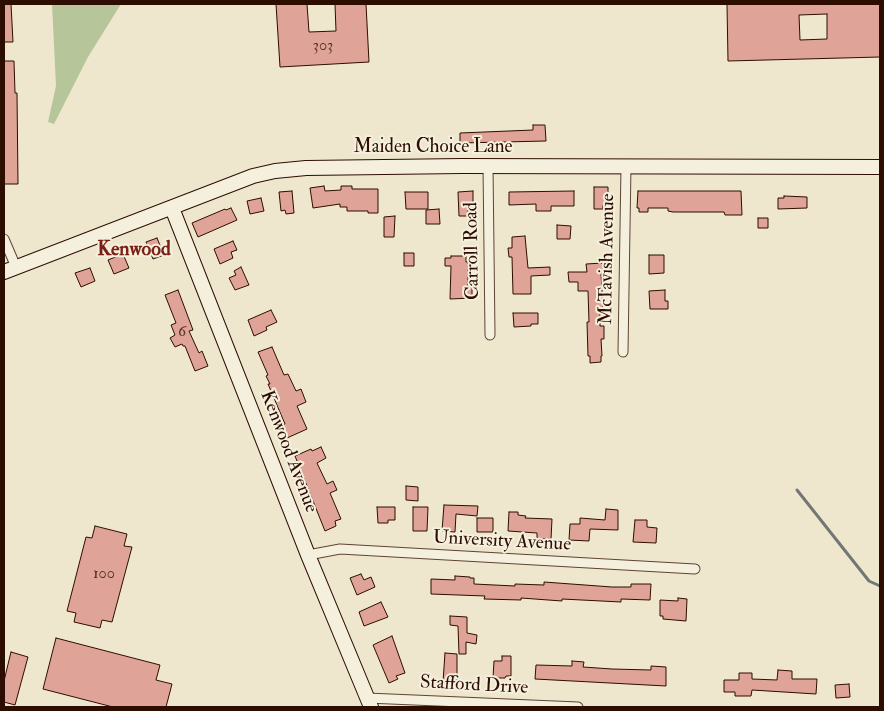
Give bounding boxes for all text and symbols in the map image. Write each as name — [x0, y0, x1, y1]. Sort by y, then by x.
house number: 303 — [313, 37, 333, 57]
street label: Maiden Choice Lane — [354, 137, 512, 159]
street label: McTavish Avenue — [595, 193, 621, 325]
street label: Carroll Road — [461, 202, 485, 300]
district label: Kenwood — [97, 239, 171, 263]
house number: 6 — [178, 323, 186, 343]
street label: Kenwood Avenue — [254, 388, 322, 516]
street label: University Avenue — [432, 527, 572, 557]
house number: 100 — [93, 565, 115, 585]
street label: Stafford Drive — [419, 672, 529, 700]

